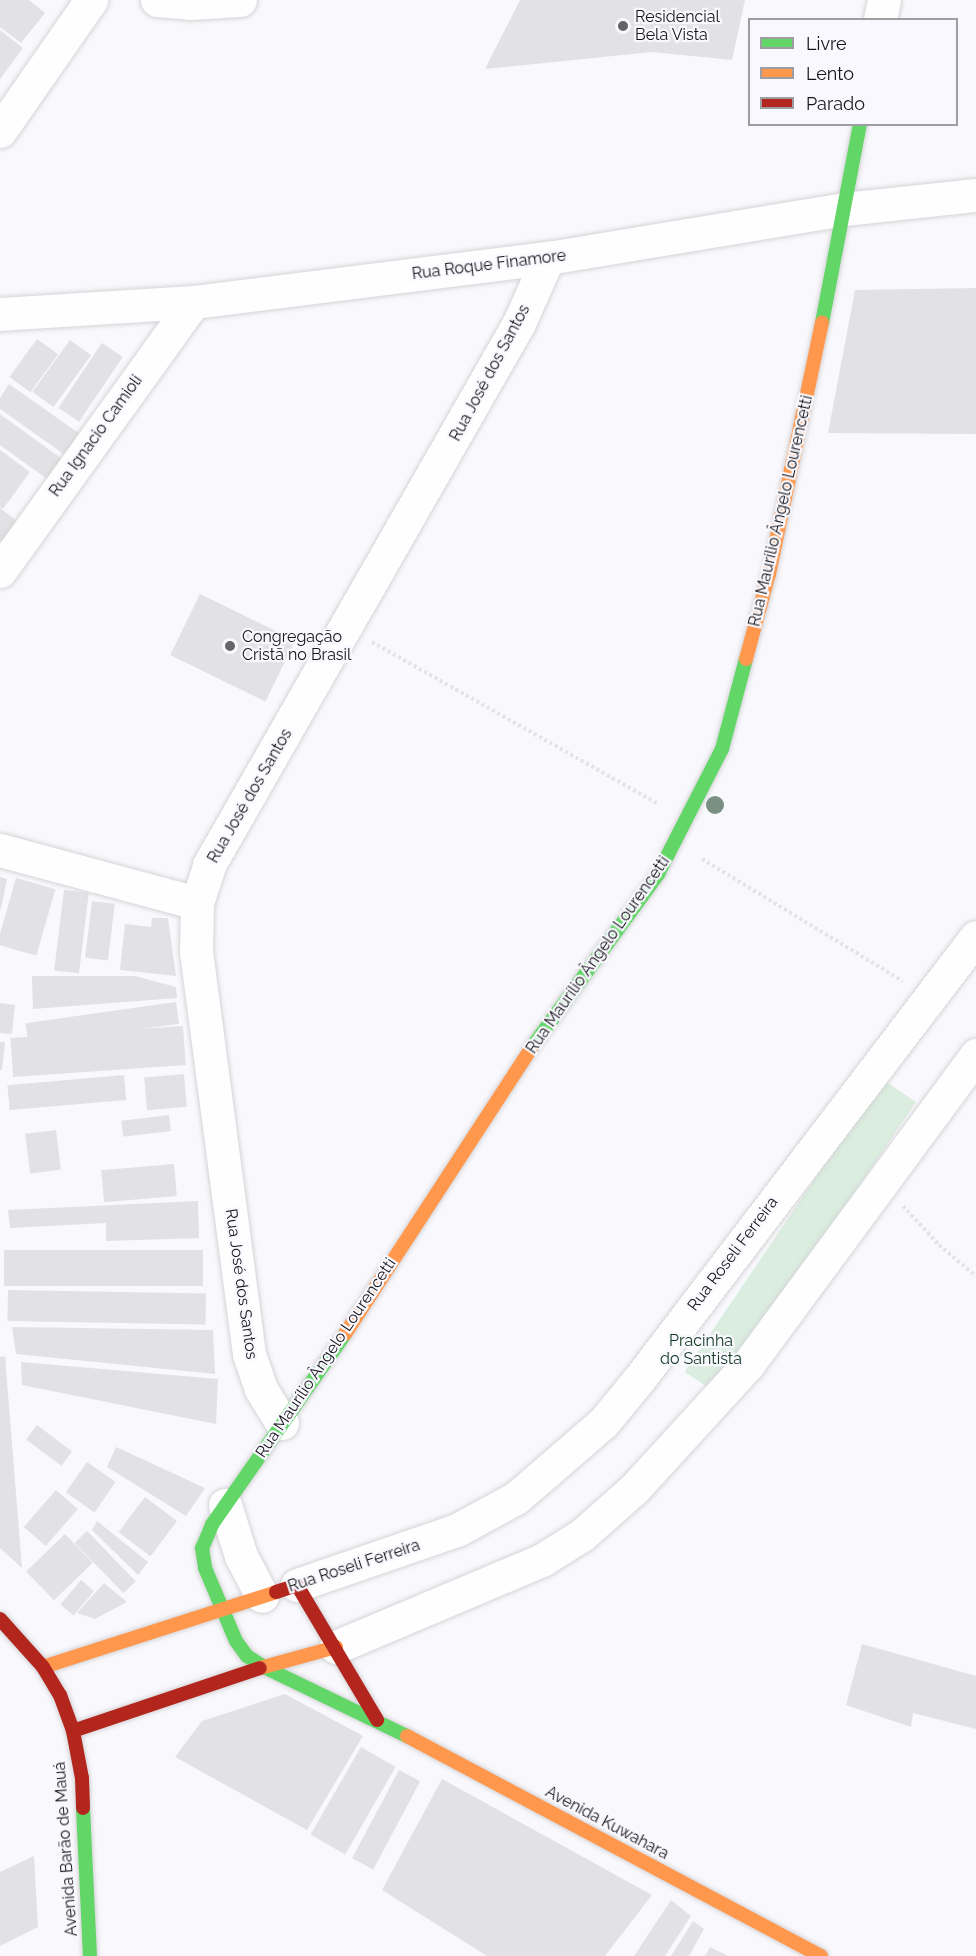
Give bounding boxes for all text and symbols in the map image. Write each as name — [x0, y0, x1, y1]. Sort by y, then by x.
place label: Residencial Bela Vista — [635, 7, 720, 45]
legend — [748, 18, 958, 126]
marker: Residencial Bela Vista — [616, 19, 630, 33]
text: Livre — [806, 33, 847, 54]
text: Lento — [806, 63, 854, 84]
text: Parado — [806, 93, 865, 114]
street label: Rua Roque Finamore — [411, 246, 567, 284]
street label: Rua José dos Santos — [446, 301, 534, 445]
street label: Rua Ignacio Camioli — [45, 371, 147, 501]
street label: Rua Maurílio Ângelo Lourencetti — [745, 393, 817, 629]
place label: Congregação Cristã no Brasil — [242, 627, 351, 665]
marker: Congregação Cristã no Brasil — [223, 639, 237, 653]
street label: Rua José dos Santos — [204, 725, 296, 867]
street label: Rua Maurílio Ângelo Lourencetti — [522, 852, 674, 1058]
street label: Rua Roseli Ferreira — [684, 1193, 782, 1315]
street label: Rua José dos Santos — [221, 1207, 261, 1361]
street label: Rua Maurílio Ângelo Lourencetti — [252, 1254, 400, 1462]
park label: Pracinha do Santista — [660, 1331, 742, 1369]
street label: Rua Roseli Ferreira — [285, 1536, 423, 1596]
street label: Avenida Barão de Mauá — [50, 1761, 82, 1937]
street label: Avenida Kuwahara — [542, 1782, 672, 1864]

